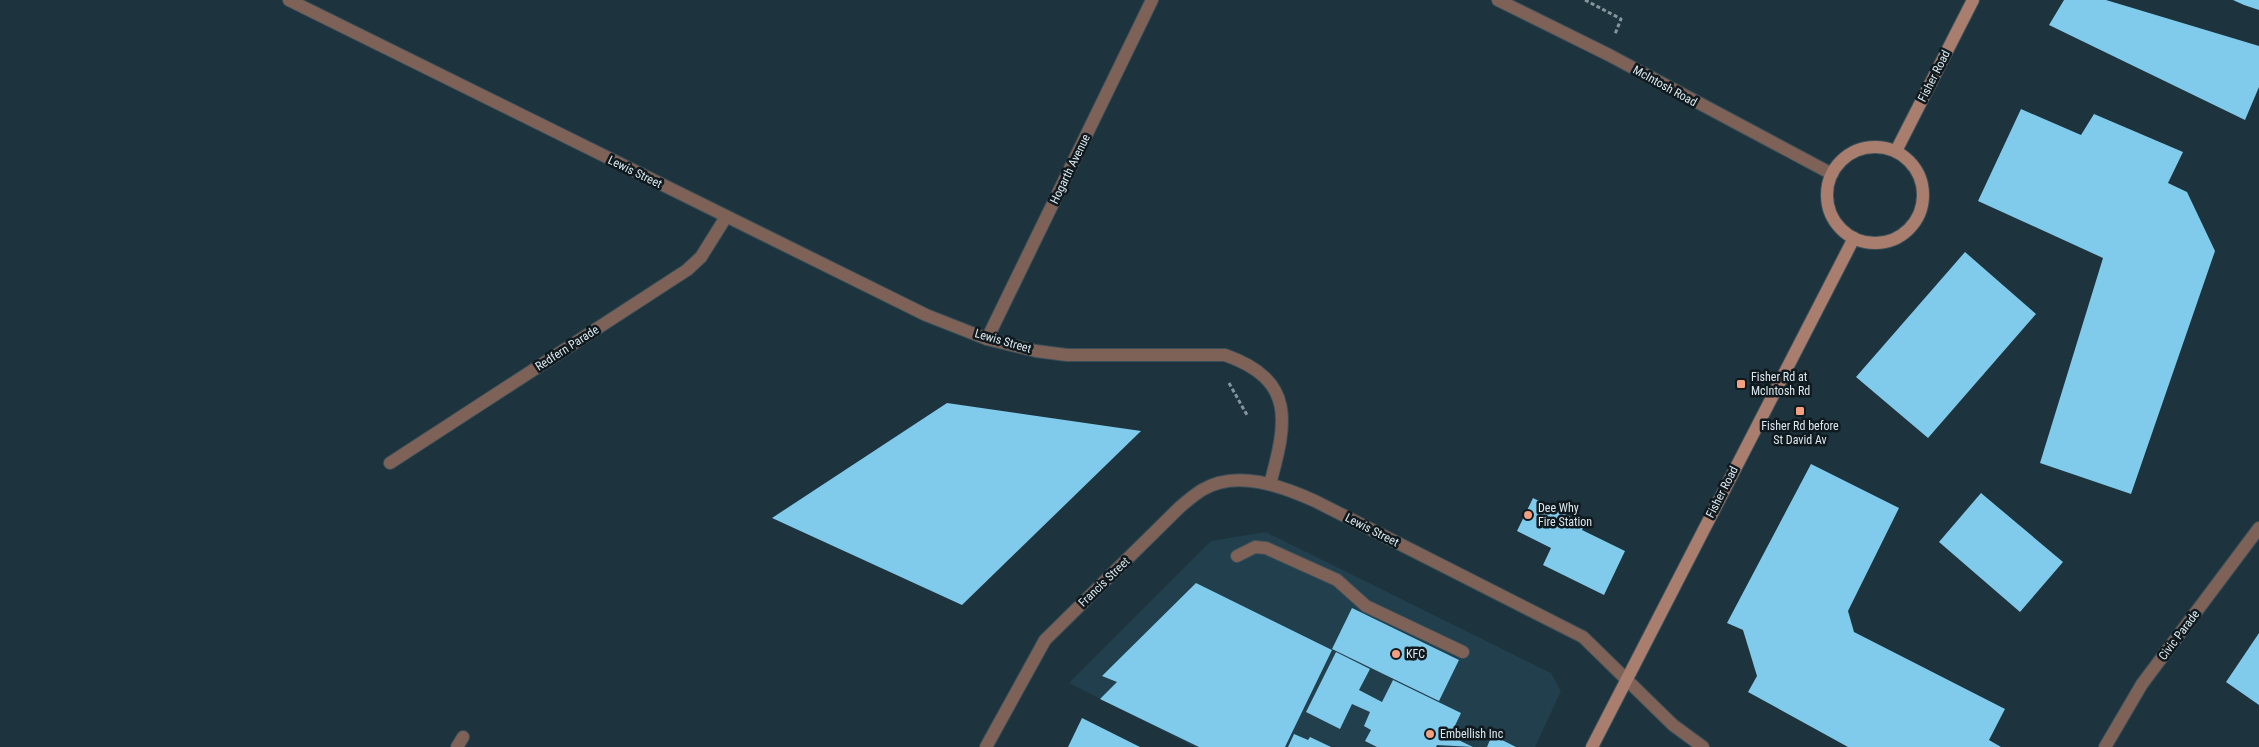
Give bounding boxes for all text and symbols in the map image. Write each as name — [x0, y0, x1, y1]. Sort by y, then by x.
street label: Fisher Road — [1915, 48, 1953, 104]
street label: McIntosh Road — [1631, 63, 1699, 109]
street label: Hogarth Avenue — [1047, 132, 1093, 206]
street label: Lewis Street — [606, 153, 665, 191]
street label: Redfern Parade — [533, 322, 602, 374]
street label: Lewis Street — [973, 326, 1033, 356]
place label: Fisher Rd at McIntosh Rd — [1751, 370, 1810, 398]
marker: Fisher Rd at McIntosh Rd — [1735, 378, 1747, 390]
marker: Fisher Rd before St David Av — [1794, 405, 1806, 417]
place label: Fisher Rd before St David Av — [1761, 419, 1839, 447]
street label: Fisher Road — [1703, 464, 1741, 520]
place label: Dee Why Fire Station — [1538, 501, 1592, 529]
marker: Dee Why Fire Station — [1522, 509, 1534, 521]
street label: Lewis Street — [1343, 511, 1402, 550]
street label: Francis Street — [1076, 554, 1133, 610]
street label: Civic Parade — [2156, 607, 2203, 663]
place label: KFC — [1406, 647, 1425, 661]
marker: KFC — [1390, 648, 1402, 660]
place label: Embellish Inc — [1440, 727, 1504, 741]
marker: Embellish Inc — [1424, 728, 1436, 740]

